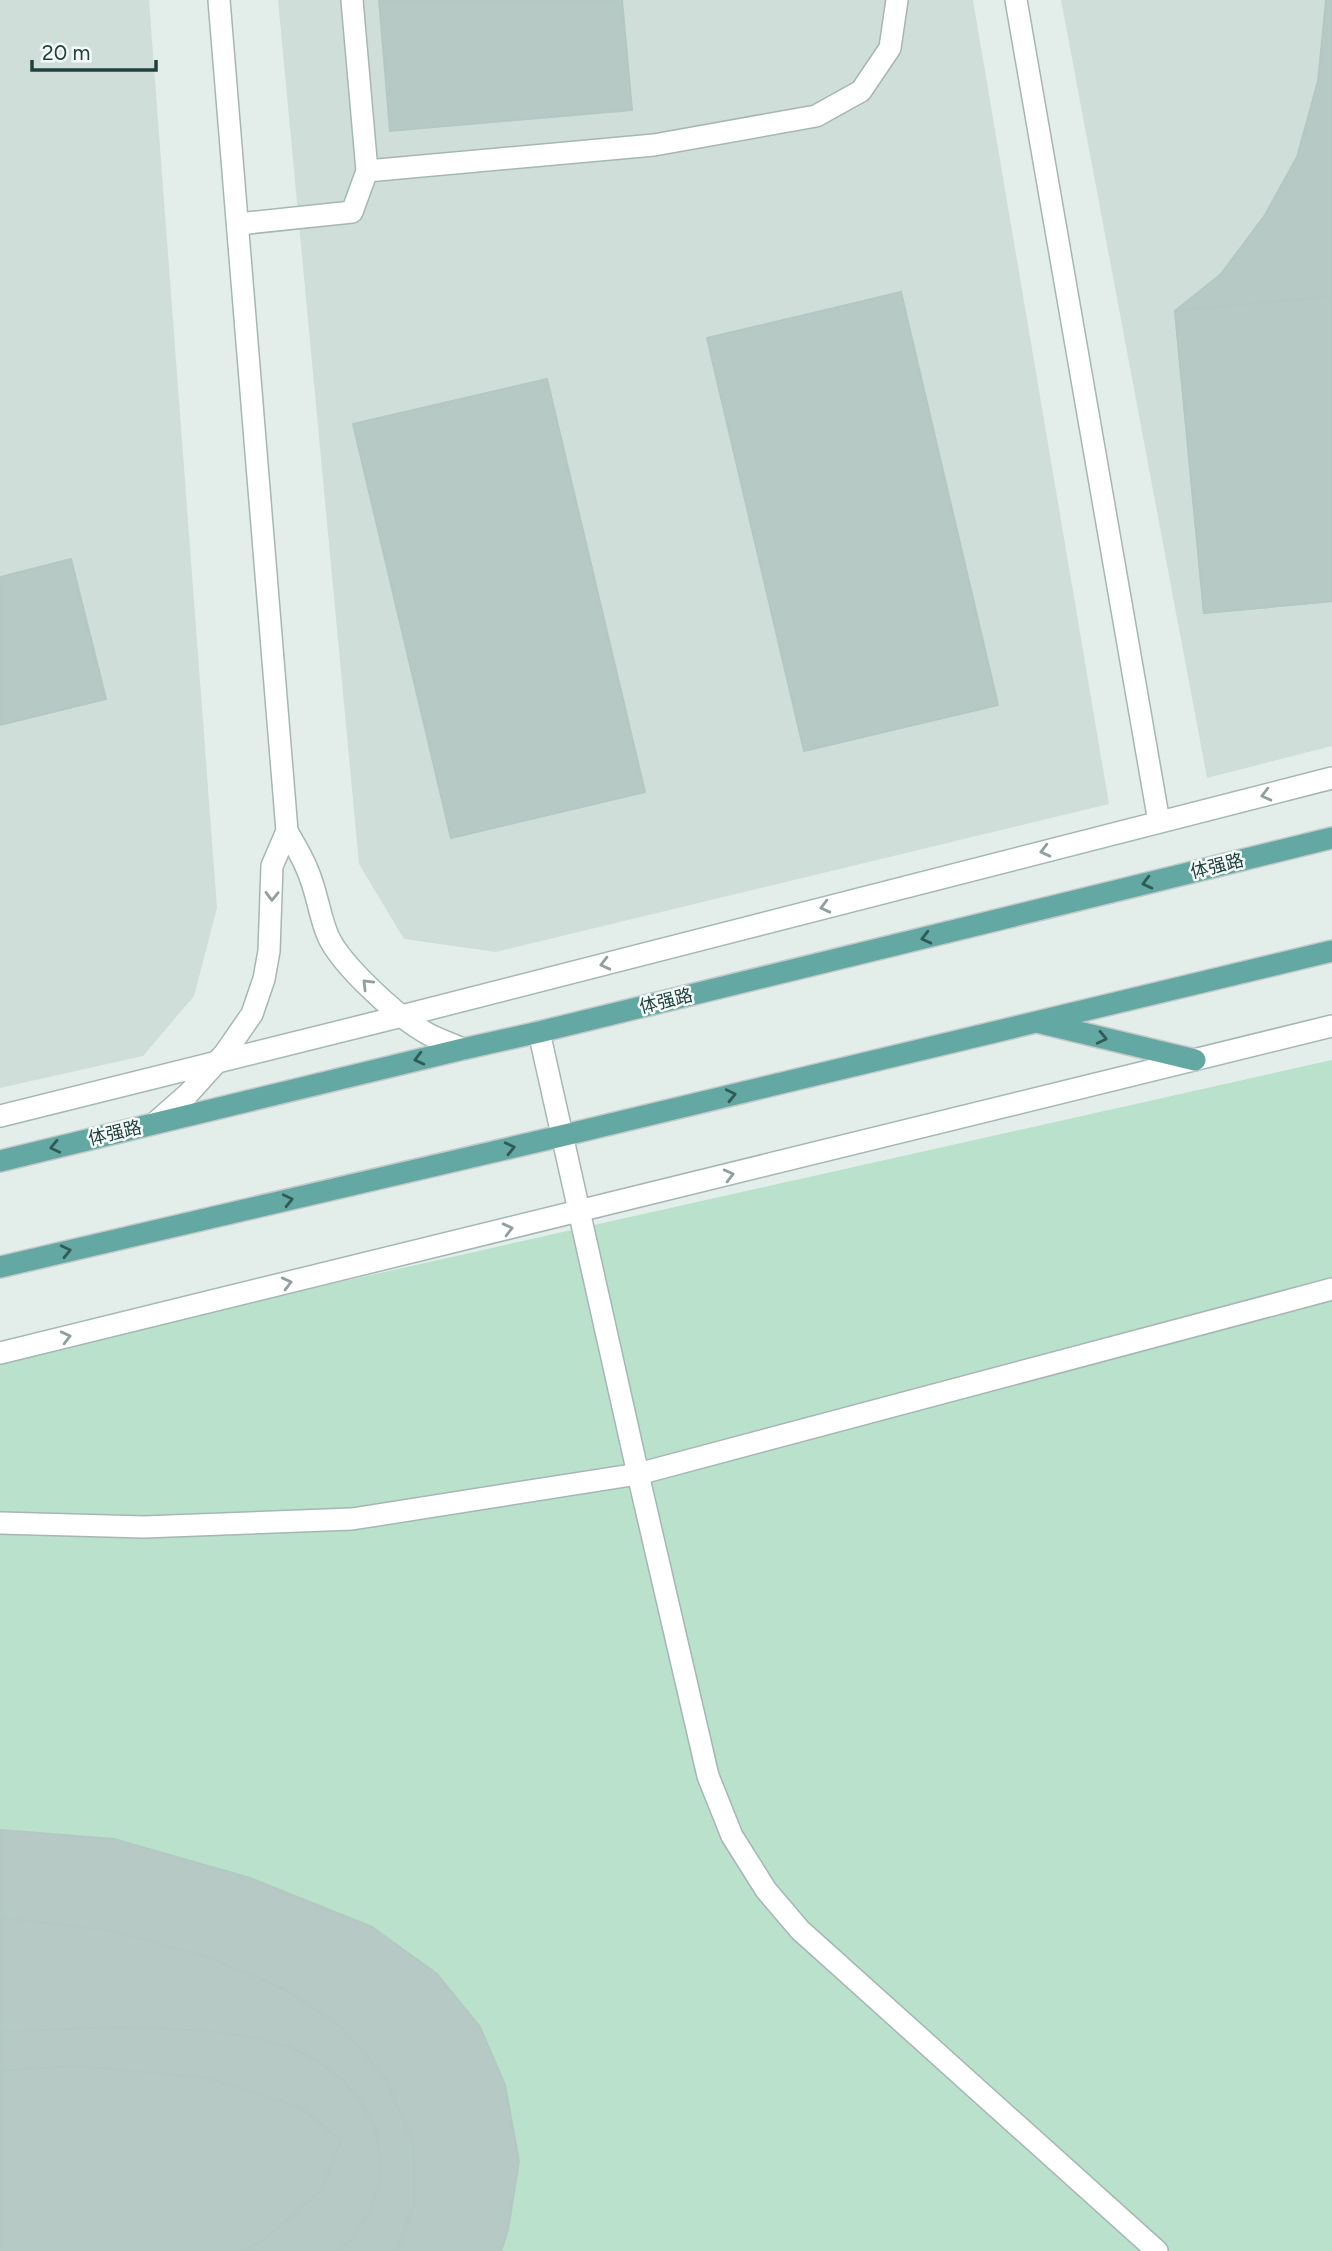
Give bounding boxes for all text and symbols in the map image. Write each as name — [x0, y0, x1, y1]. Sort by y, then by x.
scale bar — [32, 28, 156, 72]
text: 20 m — [42, 40, 90, 65]
one-way arrow — [1260, 787, 1272, 801]
one-way arrow — [1040, 843, 1052, 857]
street label: 体强路 — [1188, 849, 1246, 883]
one-way arrow — [1141, 875, 1153, 889]
one-way arrow — [264, 891, 280, 902]
one-way arrow — [819, 899, 831, 914]
one-way arrow — [920, 929, 932, 944]
one-way arrow — [599, 956, 611, 970]
one-way arrow — [362, 979, 375, 992]
street label: 体强路 — [637, 984, 695, 1018]
one-way arrow — [1096, 1030, 1108, 1044]
one-way arrow — [413, 1051, 425, 1066]
one-way arrow — [725, 1089, 737, 1103]
street label: 体强路 — [86, 1116, 144, 1150]
one-way arrow — [49, 1139, 61, 1154]
one-way arrow — [504, 1142, 516, 1156]
one-way arrow — [723, 1169, 735, 1183]
one-way arrow — [282, 1193, 294, 1208]
one-way arrow — [502, 1223, 514, 1237]
one-way arrow — [60, 1245, 72, 1259]
one-way arrow — [281, 1277, 293, 1291]
one-way arrow — [60, 1331, 72, 1345]

